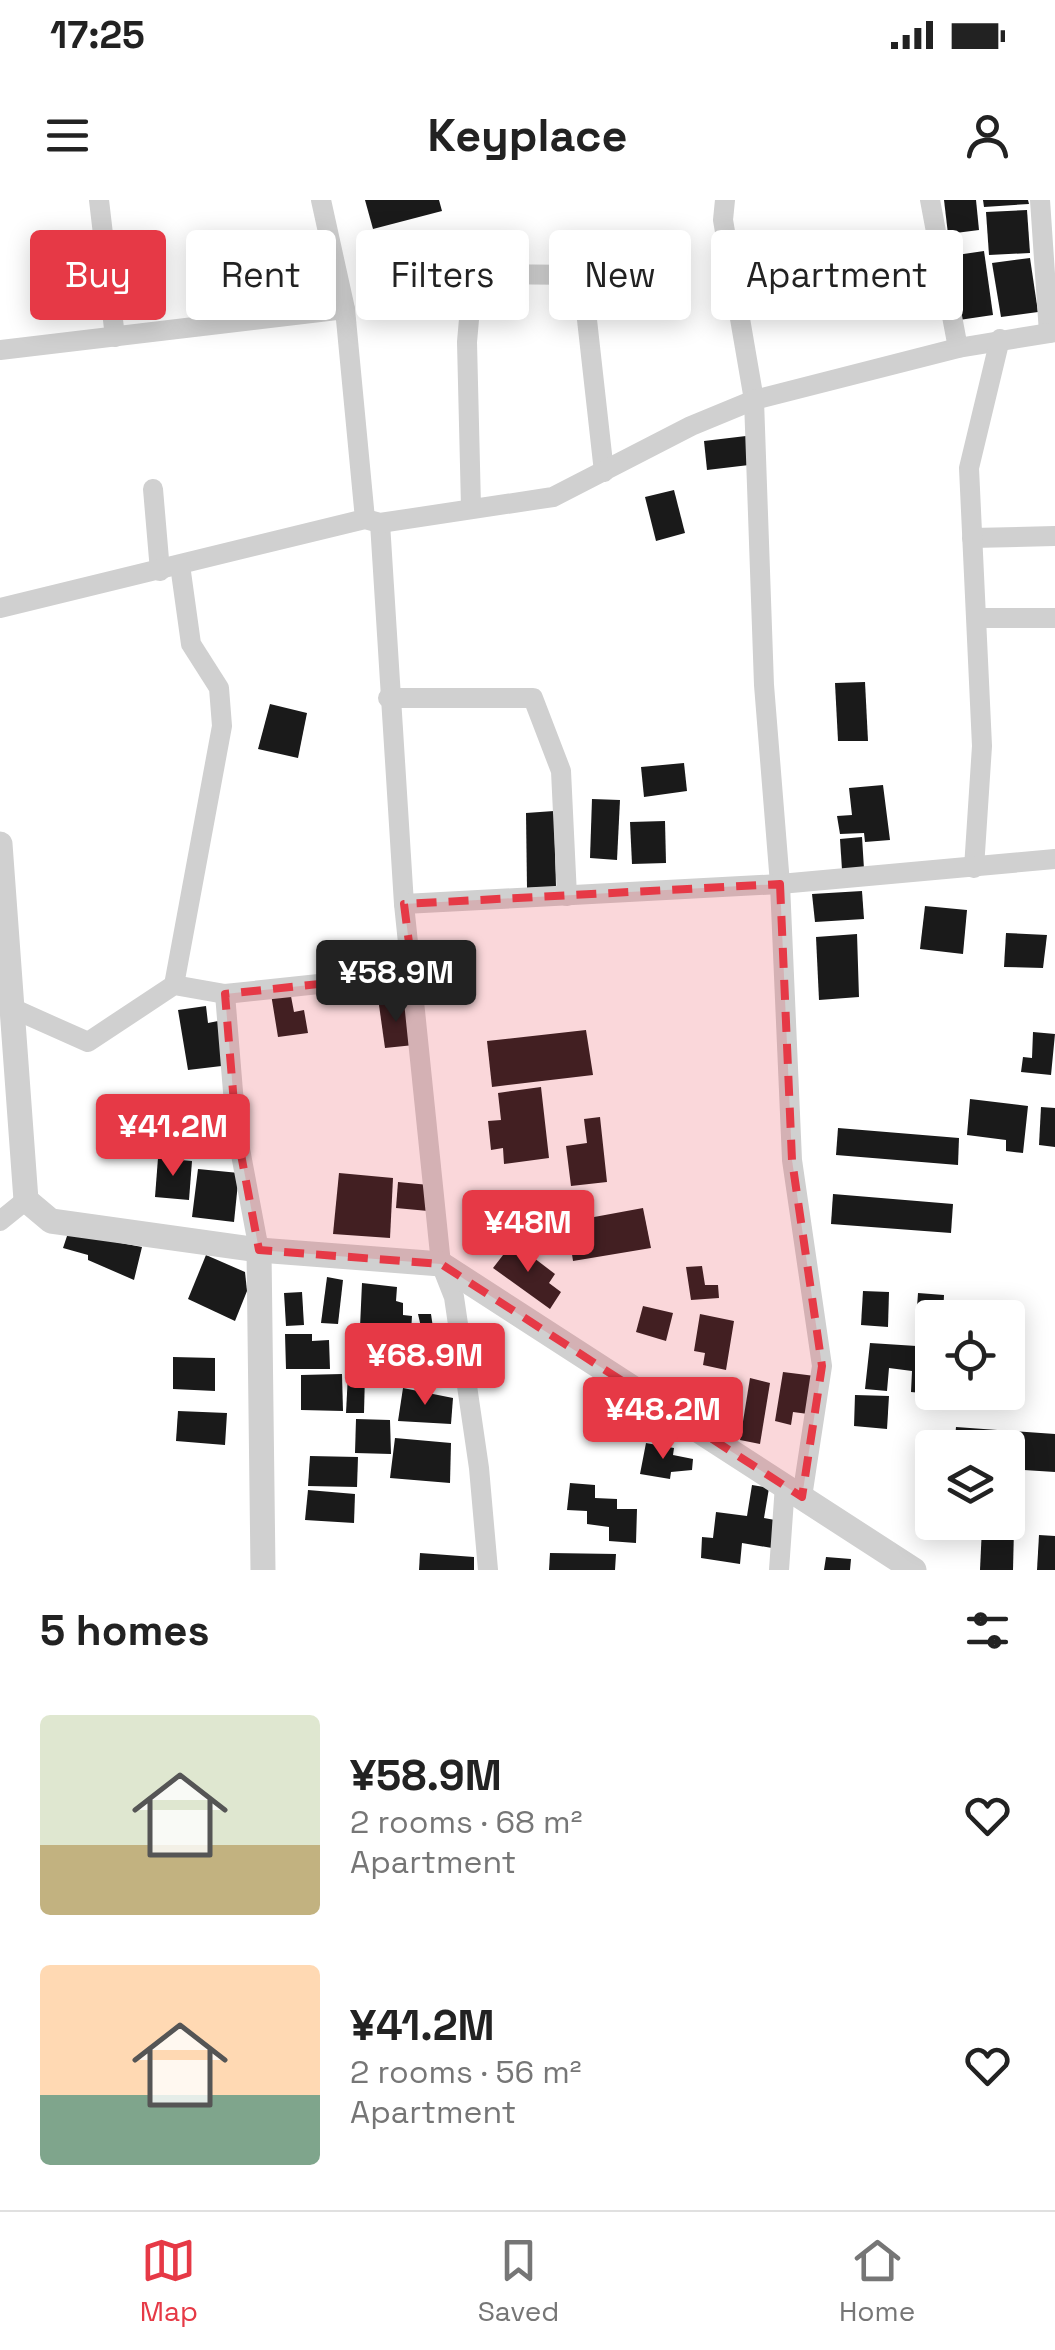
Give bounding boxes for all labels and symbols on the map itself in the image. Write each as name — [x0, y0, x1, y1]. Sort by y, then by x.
pin: ¥58.9M — [315, 940, 477, 1025]
pin: ¥41.2M — [92, 1094, 254, 1179]
pin: ¥48M — [469, 1190, 587, 1275]
pin: ¥68.9M — [344, 1323, 506, 1408]
pin: ¥48.2M — [582, 1377, 744, 1462]

